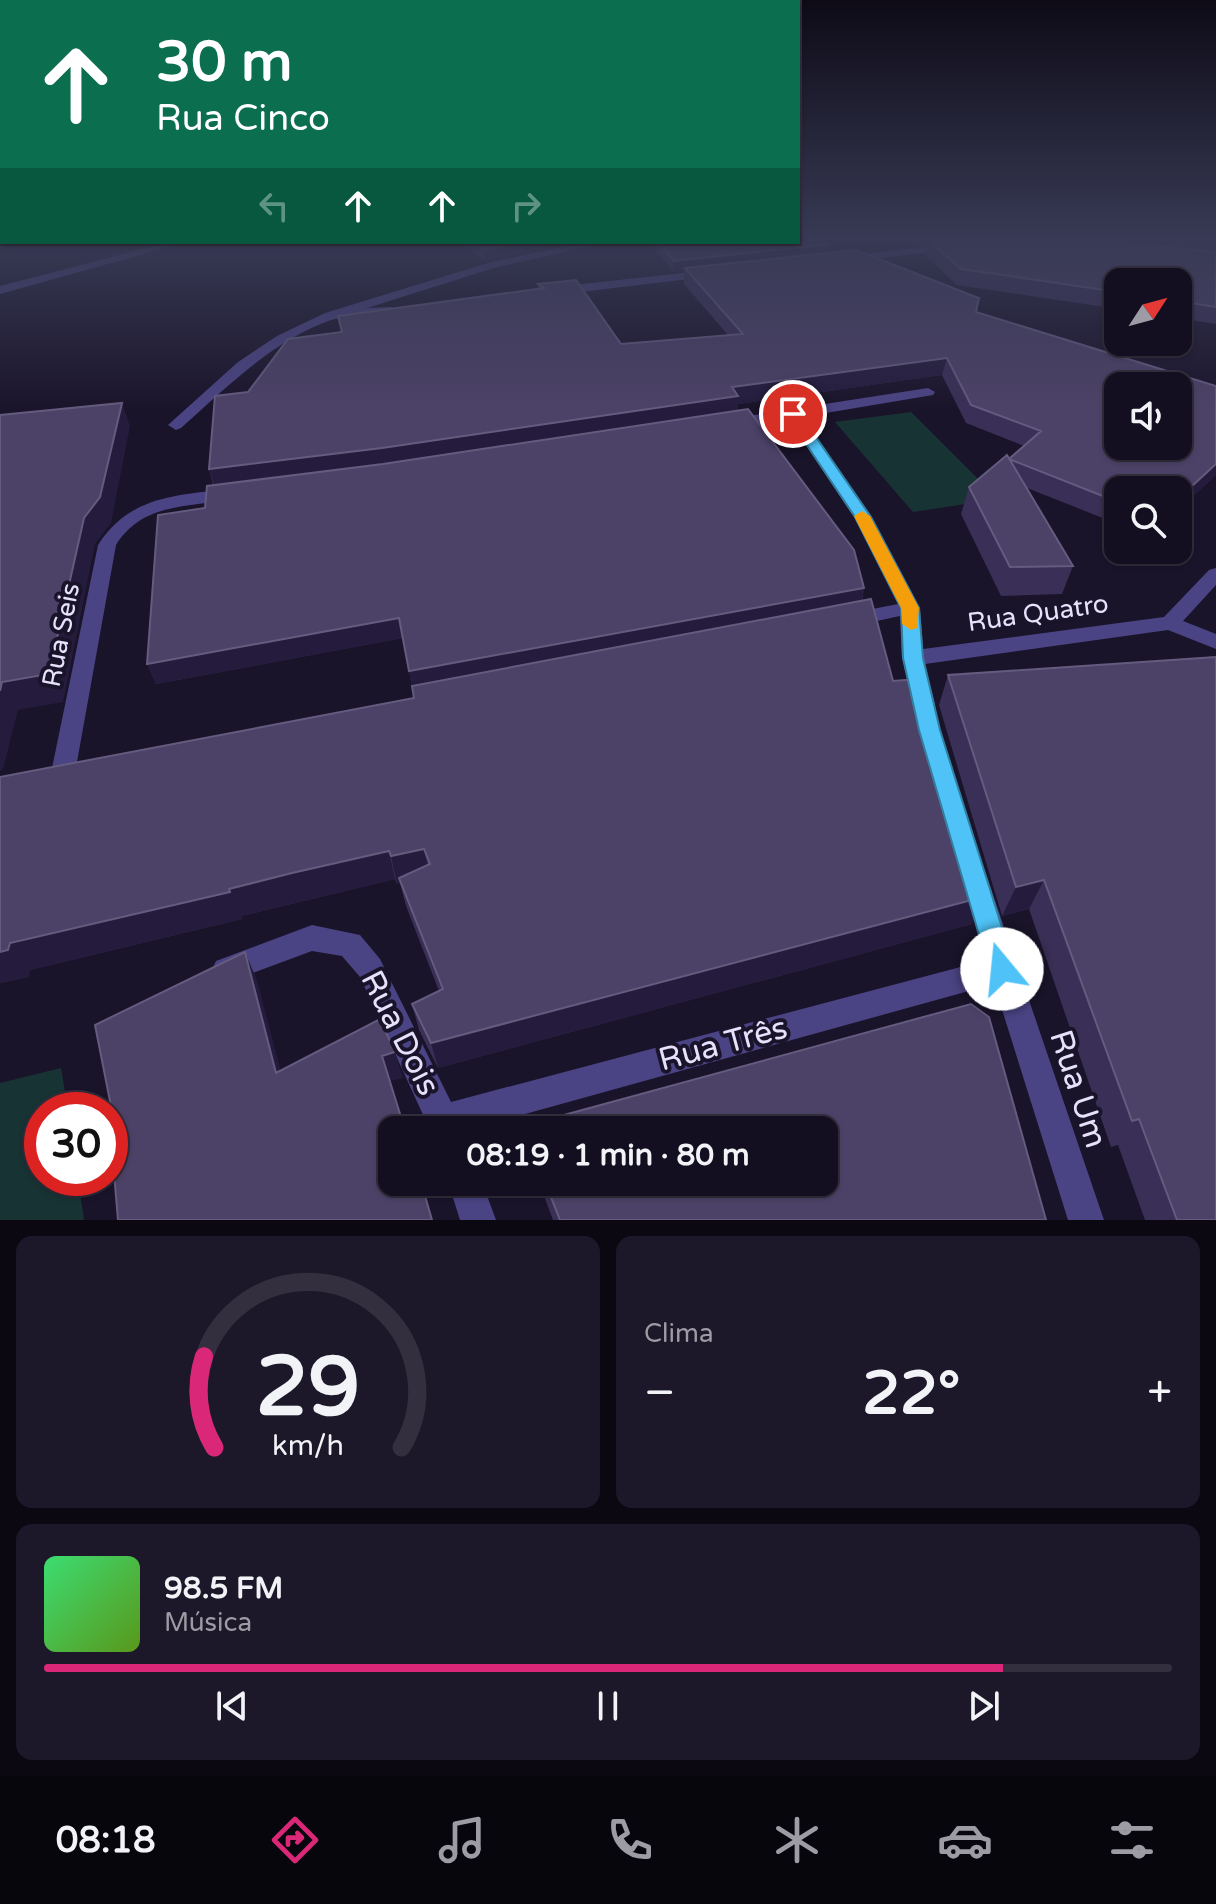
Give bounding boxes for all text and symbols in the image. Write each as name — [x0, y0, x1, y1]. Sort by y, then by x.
text: 30 m — [156, 29, 292, 96]
icon: ahead — [24, 32, 128, 136]
text: Rua Cinco — [156, 97, 330, 140]
icon: left — [252, 184, 296, 228]
icon: ahead — [336, 184, 380, 228]
icon: ahead — [420, 184, 464, 228]
icon: right — [504, 184, 548, 228]
north arrow — [1104, 268, 1192, 356]
map controls — [1104, 268, 1192, 564]
button: sound — [1104, 372, 1192, 460]
pin — [759, 380, 827, 448]
icon: arrive — [771, 392, 815, 436]
button: search — [1104, 476, 1192, 564]
street label: Rua Seis — [36, 580, 86, 690]
street label: Rua Quatro — [965, 588, 1111, 638]
position arrow — [960, 927, 1044, 1011]
street label: Rua Dois — [352, 964, 448, 1102]
street label: Rua Três — [655, 1009, 791, 1079]
street label: Rua Um — [1041, 1025, 1115, 1153]
speed limit sign: 30 — [24, 1092, 128, 1196]
text: 08:19 · 1 min · 80 m — [467, 1137, 749, 1174]
text: Clima — [644, 1318, 714, 1349]
text: 29 — [256, 1338, 360, 1438]
text: 22° — [862, 1358, 960, 1430]
text: − — [644, 1367, 675, 1420]
text: + — [1147, 1367, 1172, 1420]
text: km/h — [272, 1429, 344, 1463]
text: 98.5 FM — [164, 1570, 283, 1607]
text: Música — [164, 1607, 252, 1638]
icon: previous — [210, 1684, 254, 1728]
icon: pause — [586, 1684, 630, 1728]
icon: next — [962, 1684, 1006, 1728]
icon: directions — [267, 1812, 323, 1868]
icon: music — [434, 1812, 490, 1868]
icon: phone — [602, 1812, 658, 1868]
icon: climate — [769, 1812, 825, 1868]
icon: car — [937, 1812, 993, 1868]
icon: filters — [1104, 1812, 1160, 1868]
text: 08:18 — [56, 1819, 156, 1862]

